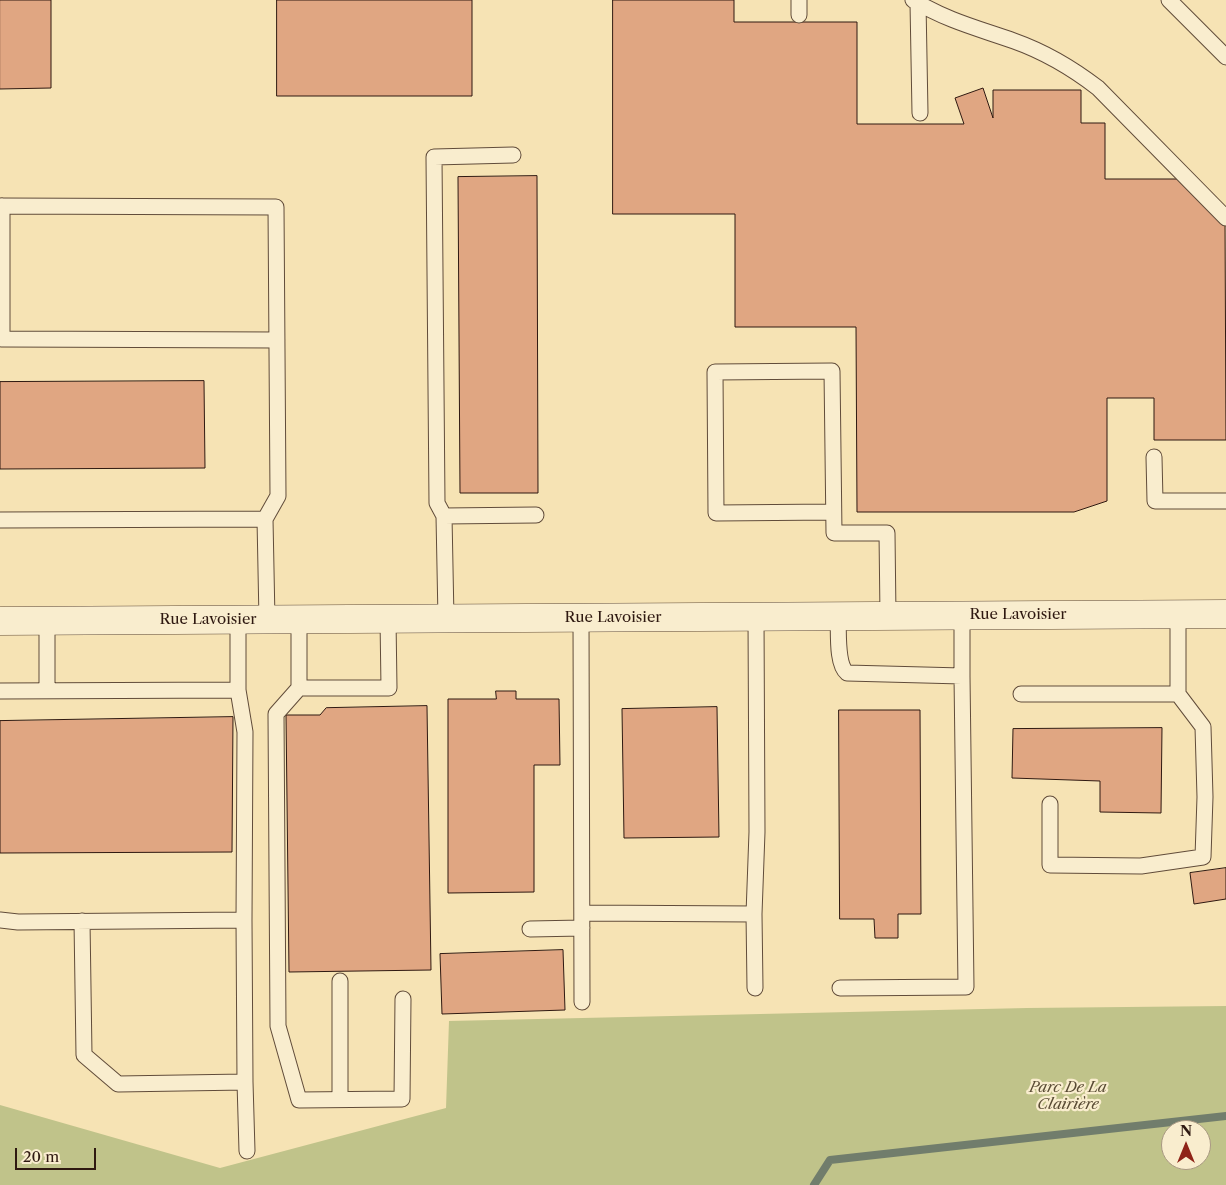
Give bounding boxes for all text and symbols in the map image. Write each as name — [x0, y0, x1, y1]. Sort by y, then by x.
street label: Rue Lavoisier — [969, 606, 1067, 624]
street label: Rue Lavoisier — [564, 609, 662, 627]
street label: Rue Lavoisier — [159, 611, 257, 629]
park label: Parc De La Clairière — [1029, 1079, 1107, 1114]
north arrow — [1161, 1120, 1211, 1170]
text: N — [1180, 1122, 1192, 1140]
scale bar — [18, 1138, 99, 1170]
text: 20 m — [23, 1147, 59, 1166]

